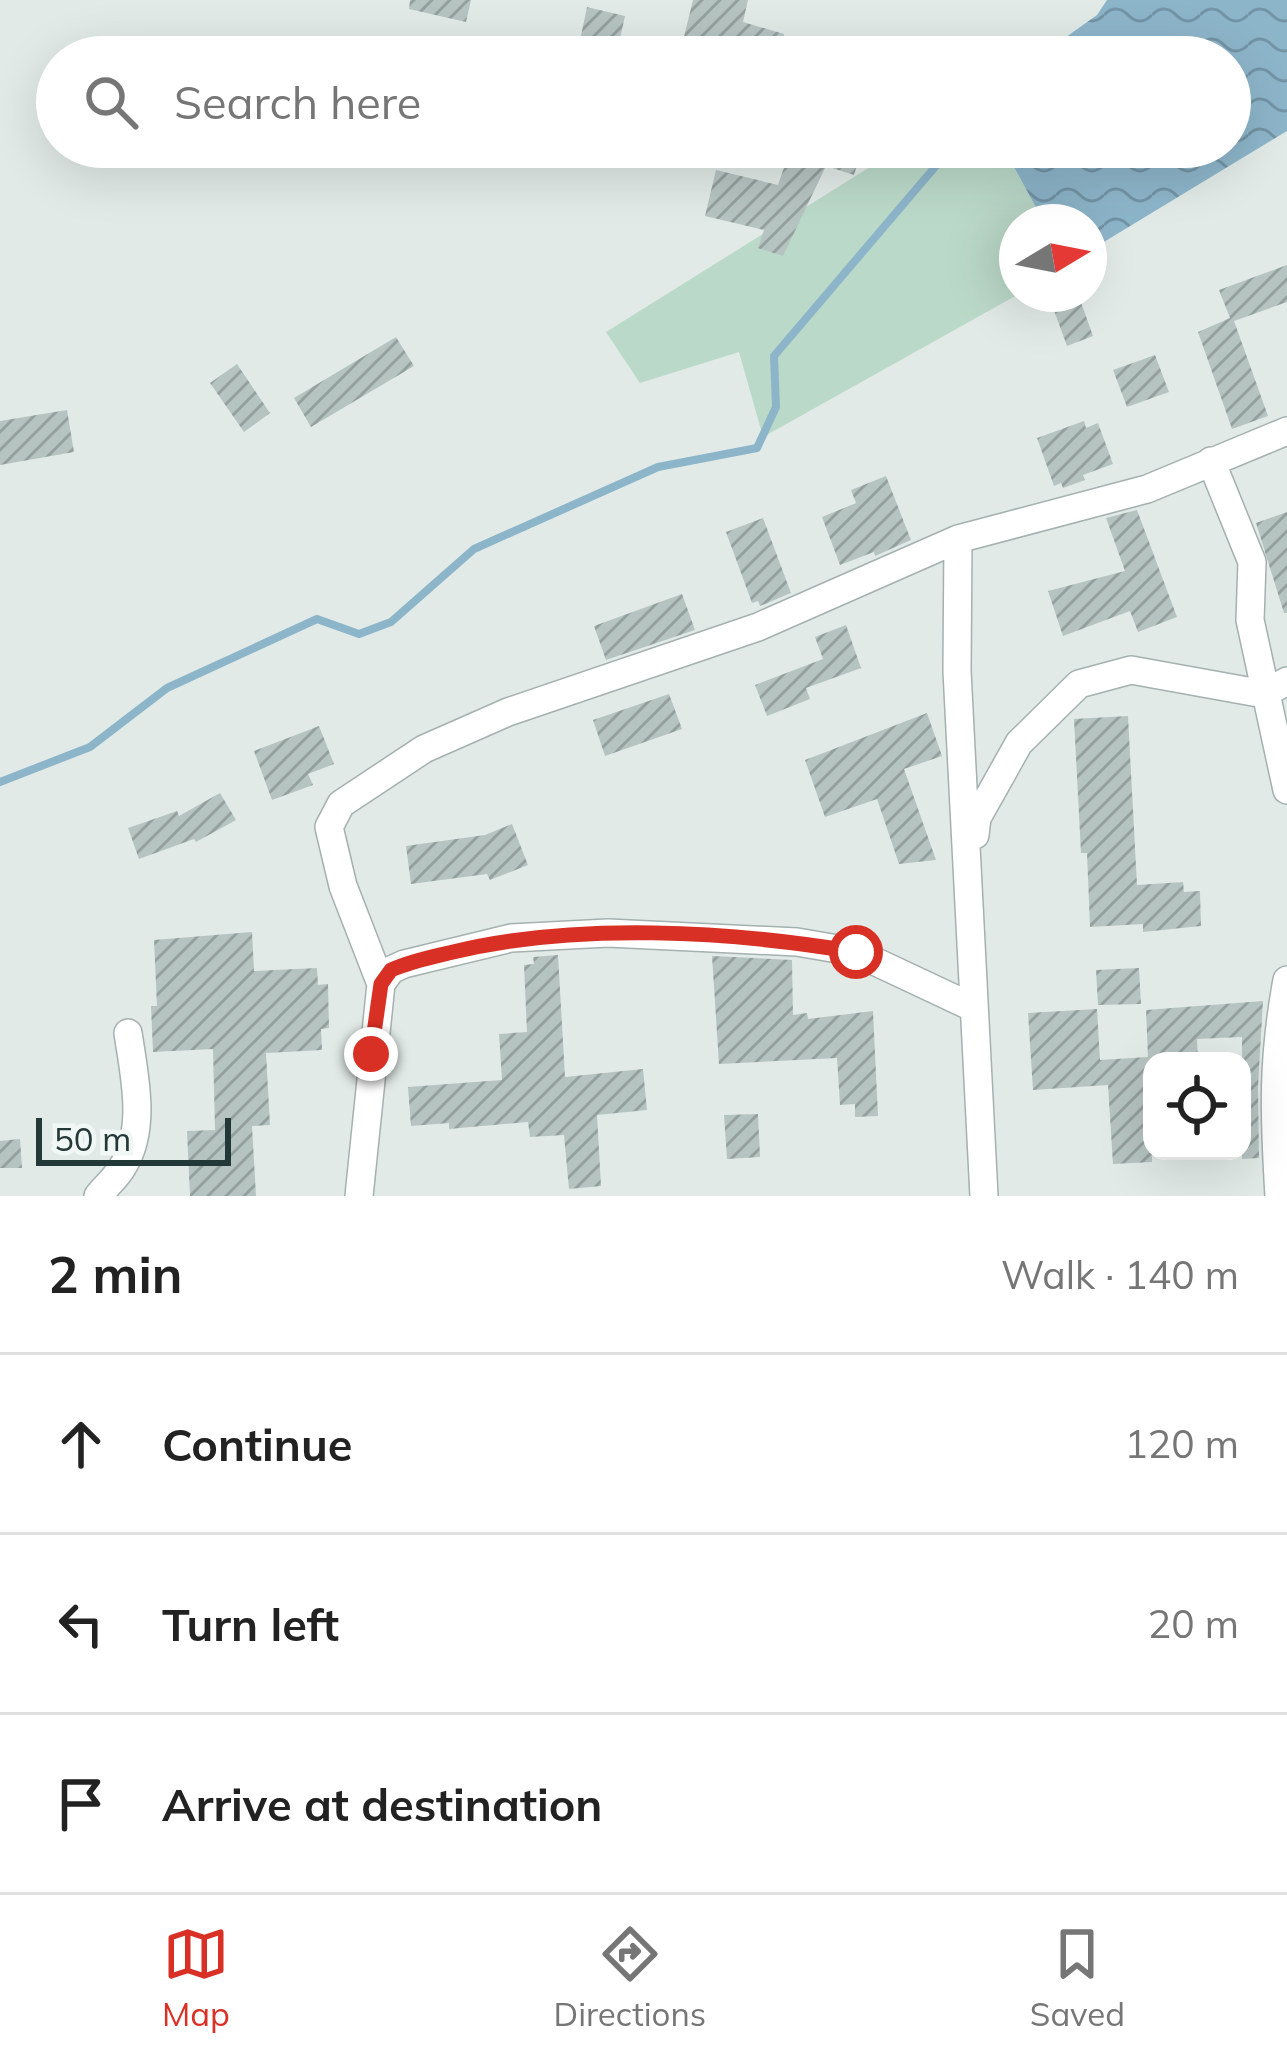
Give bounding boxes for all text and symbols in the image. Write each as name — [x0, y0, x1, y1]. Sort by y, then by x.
search box — [36, 36, 1251, 168]
icon: search — [78, 69, 144, 135]
text: Search here — [174, 74, 421, 130]
north arrow — [999, 204, 1107, 312]
route start — [829, 925, 883, 979]
route end — [344, 1027, 398, 1081]
map controls — [1143, 1052, 1251, 1160]
button: locate — [1143, 1052, 1251, 1160]
scale bar — [36, 1112, 231, 1165]
text: 50 m — [54, 1118, 131, 1159]
text: 2 min — [48, 1242, 183, 1306]
text: Walk · 140 m — [1001, 1250, 1239, 1299]
icon: ahead — [48, 1411, 114, 1477]
text: Continue — [162, 1416, 352, 1472]
text: 120 m — [1124, 1419, 1239, 1468]
icon: left — [48, 1591, 114, 1657]
text: Turn left — [162, 1596, 339, 1652]
text: 20 m — [1148, 1599, 1239, 1648]
icon: arrive — [48, 1771, 114, 1837]
text: Arrive at destination — [162, 1776, 602, 1832]
tab: Map — [162, 1921, 230, 2034]
tab: Directions — [554, 1921, 706, 2034]
tab: Saved — [1030, 1921, 1125, 2034]

